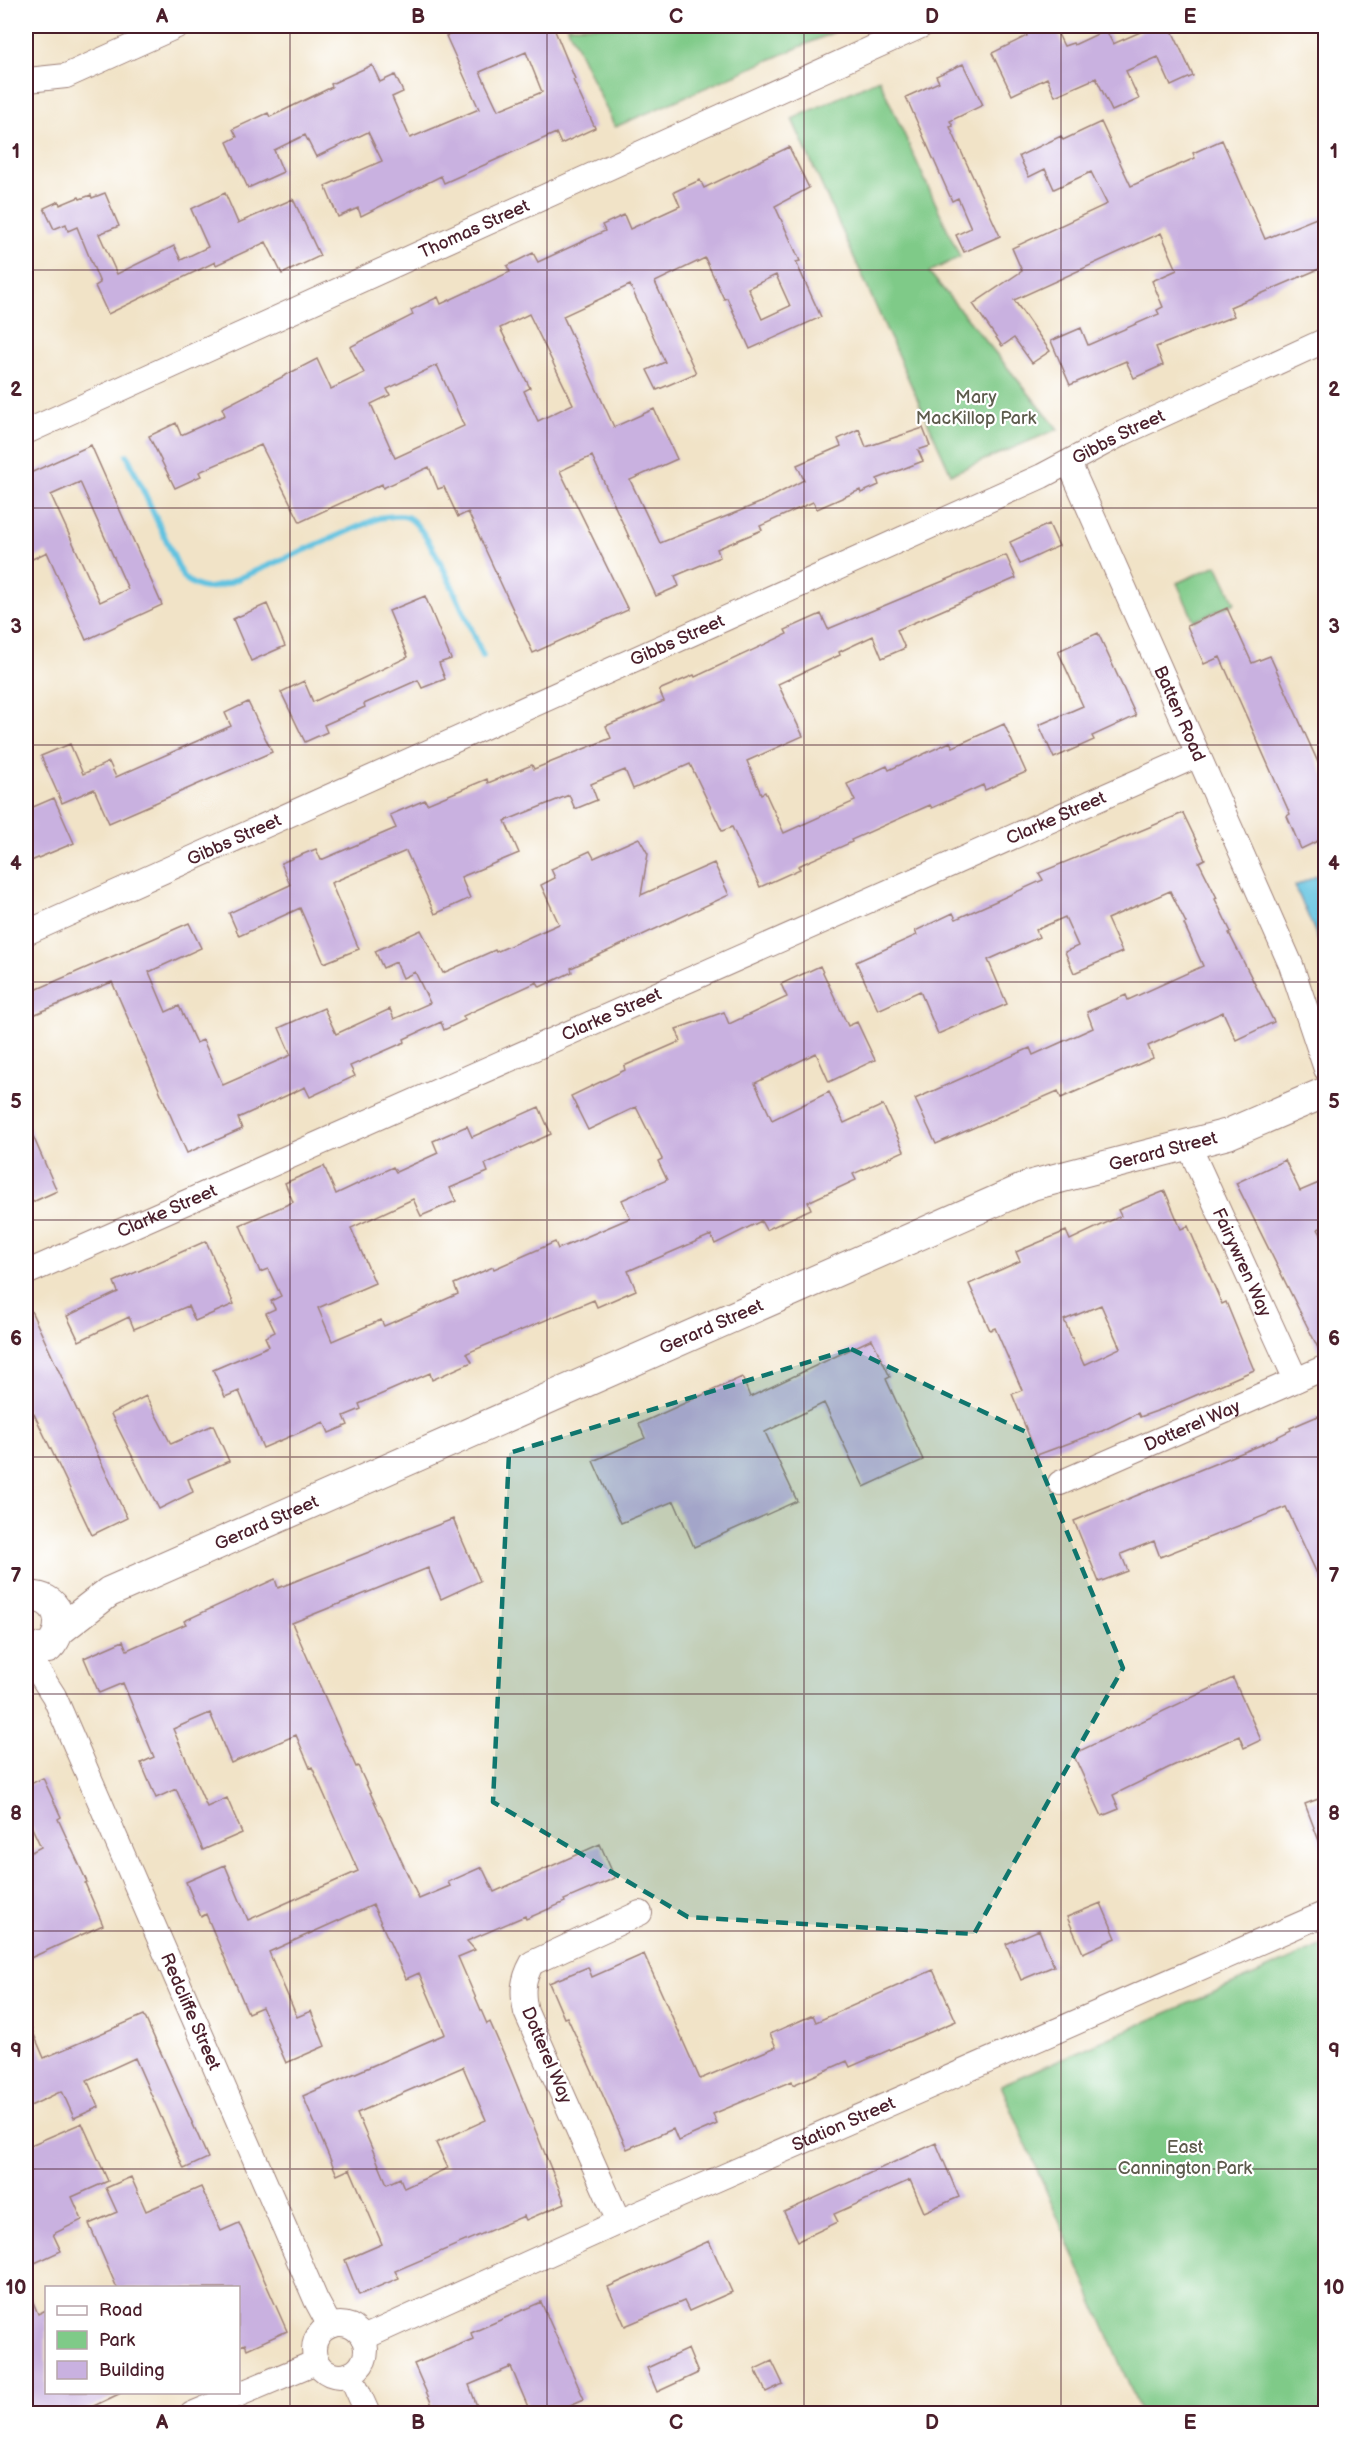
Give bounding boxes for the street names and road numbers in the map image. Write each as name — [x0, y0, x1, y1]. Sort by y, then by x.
street label: Thomas Street — [416, 195, 533, 263]
street label: Gibbs Street — [1069, 405, 1169, 469]
street label: Gibbs Street — [627, 610, 728, 671]
street label: Batten Road — [1149, 663, 1210, 765]
street label: Clarke Street — [1003, 787, 1110, 849]
street label: Gibbs Street — [184, 809, 285, 870]
street label: Clarke Street — [559, 983, 665, 1046]
street label: Gerard Street — [1107, 1127, 1220, 1176]
street label: Clarke Street — [114, 1180, 220, 1242]
street label: Fairywren Way — [1208, 1205, 1276, 1321]
street label: Gerard Street — [656, 1295, 767, 1359]
street label: Dotterel Way — [1141, 1395, 1244, 1456]
street label: Gerard Street — [212, 1491, 322, 1555]
street label: Redcliffe Street — [156, 1950, 225, 2074]
street label: Dotterel Way — [517, 2004, 577, 2107]
street label: Station Street — [789, 2092, 899, 2156]

